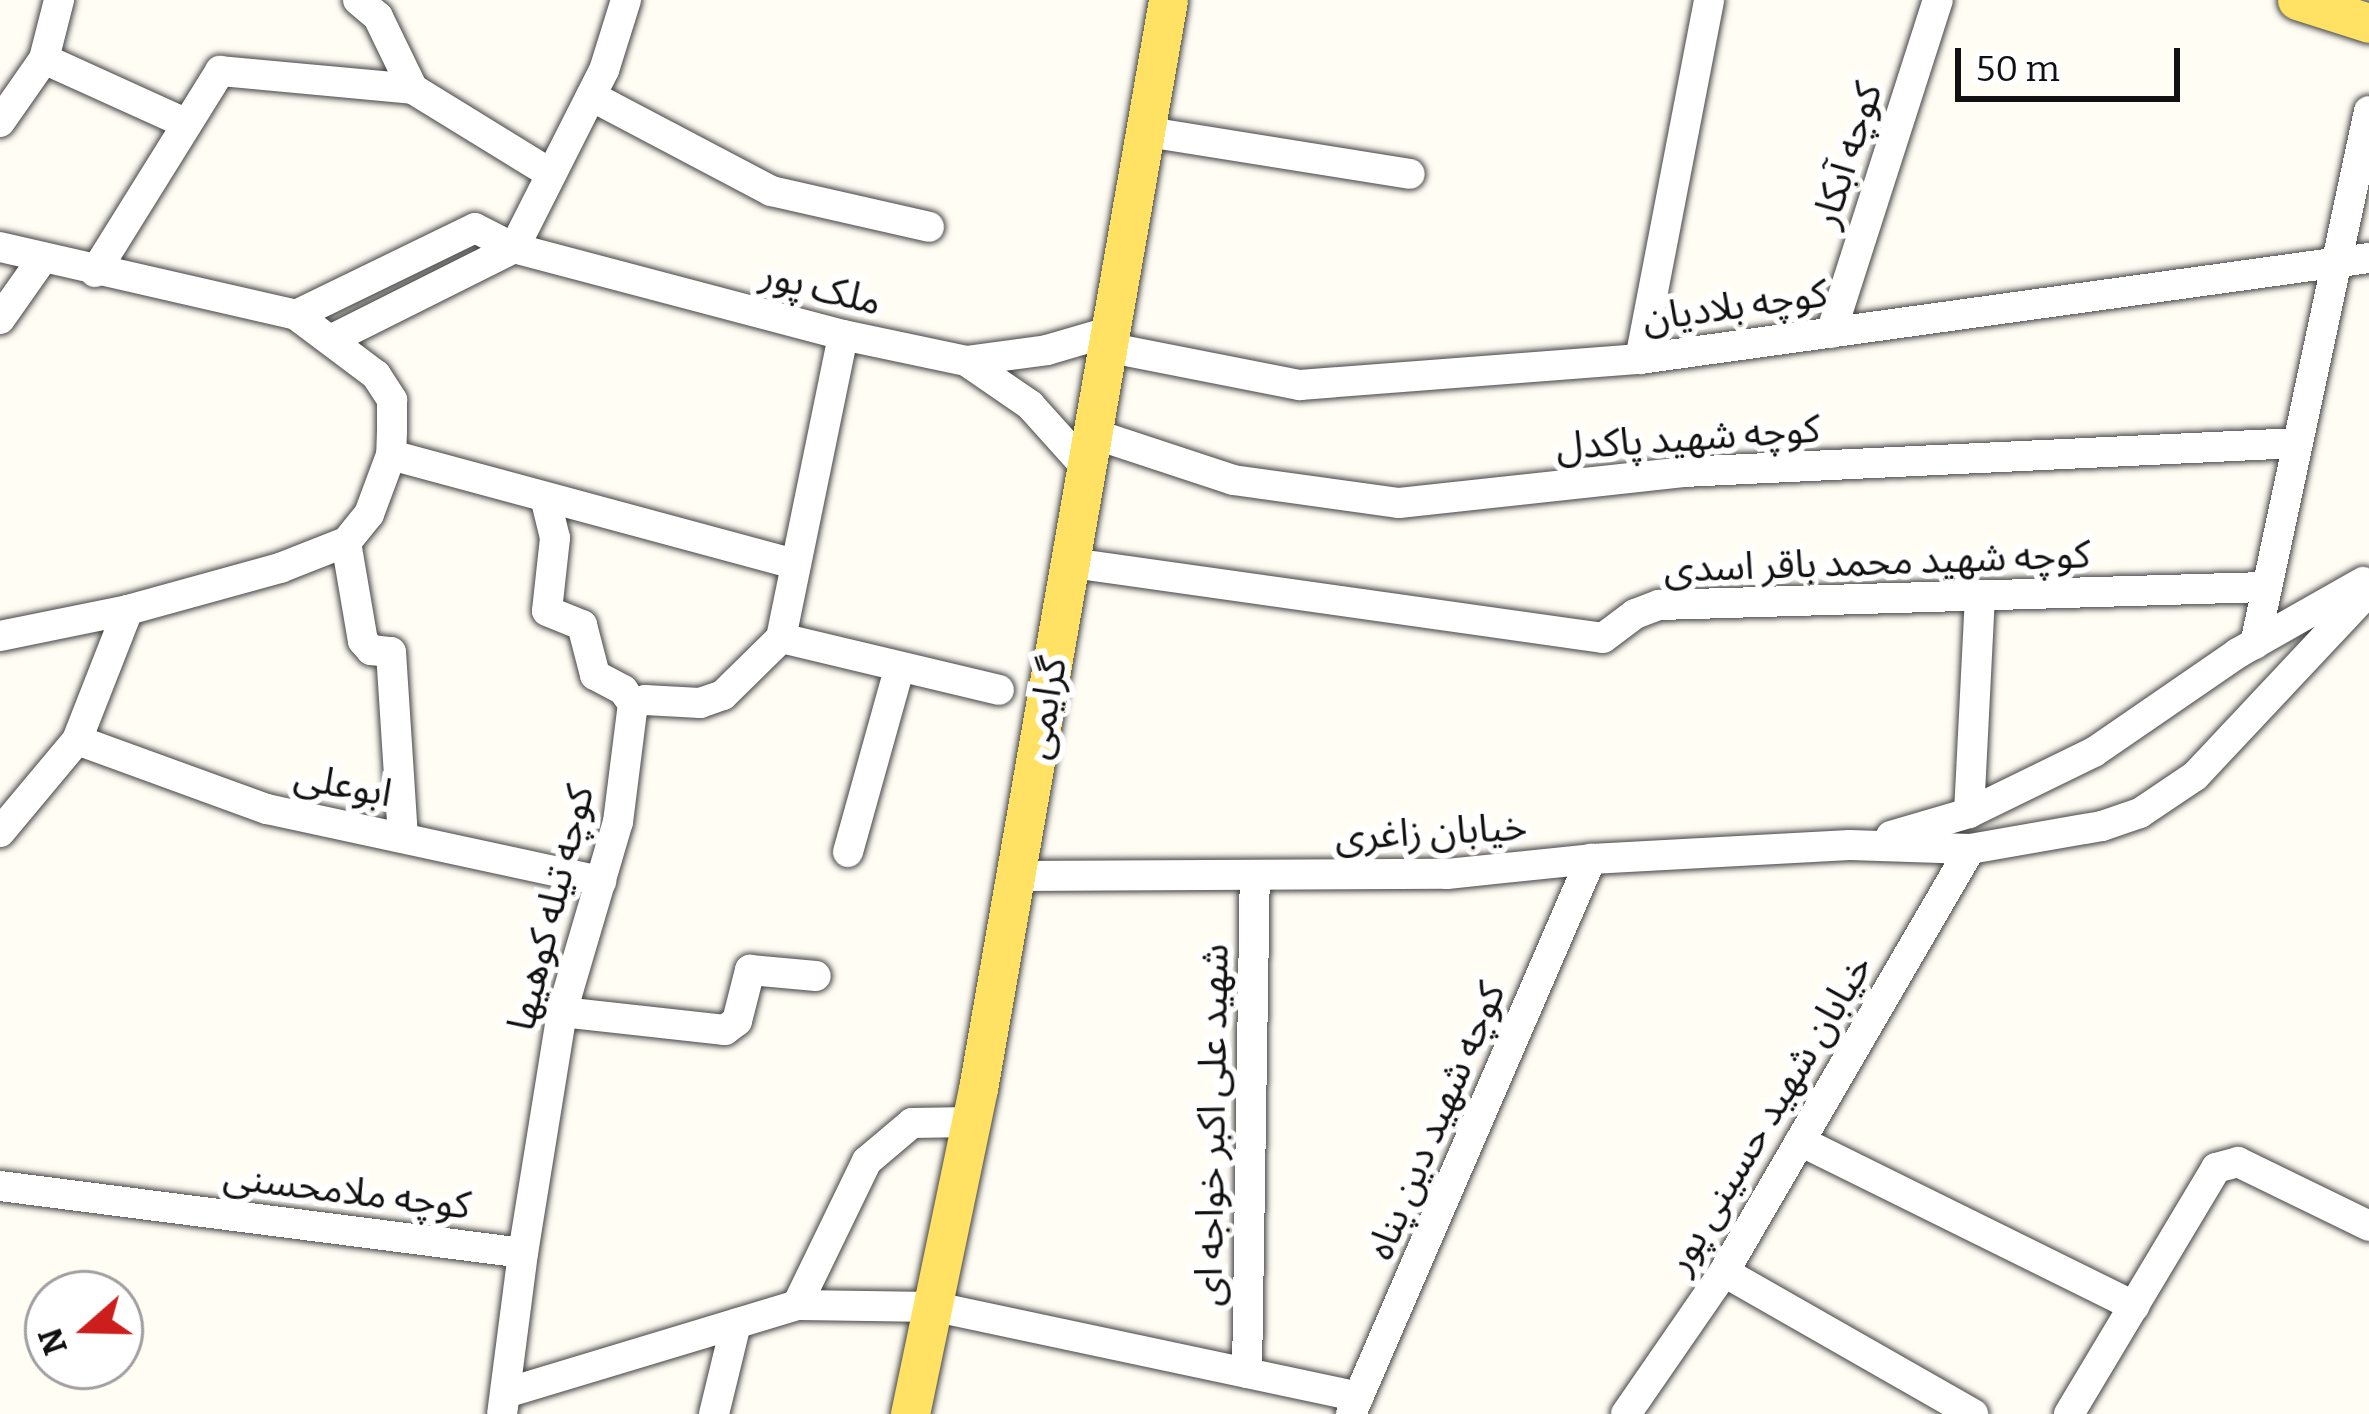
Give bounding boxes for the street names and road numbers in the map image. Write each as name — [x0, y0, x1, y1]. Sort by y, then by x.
street label: کوچه آبکار — [1802, 77, 1892, 233]
street label: ملک پور — [756, 250, 886, 326]
street label: کوچه بلادیان — [1639, 270, 1831, 342]
street label: کوچه شهید پاکدل — [1554, 405, 1822, 471]
street label: کوچه شهید محمد باقر اسدی — [1663, 531, 2091, 593]
street label: گرایمی — [1013, 653, 1077, 763]
street label: ابوعلی — [290, 753, 396, 817]
street label: کوچه تیله کوهیها — [498, 780, 604, 1036]
street label: خیابان زاغری — [1334, 804, 1528, 860]
street label: شهید علی اکبر خواجه ای — [1185, 943, 1239, 1307]
street label: خیابان شهید حسینی پور — [1655, 946, 1883, 1282]
street label: کوچه شهید دین پناه — [1357, 975, 1515, 1267]
street label: کوچه ملامحسنی — [221, 1153, 473, 1229]

